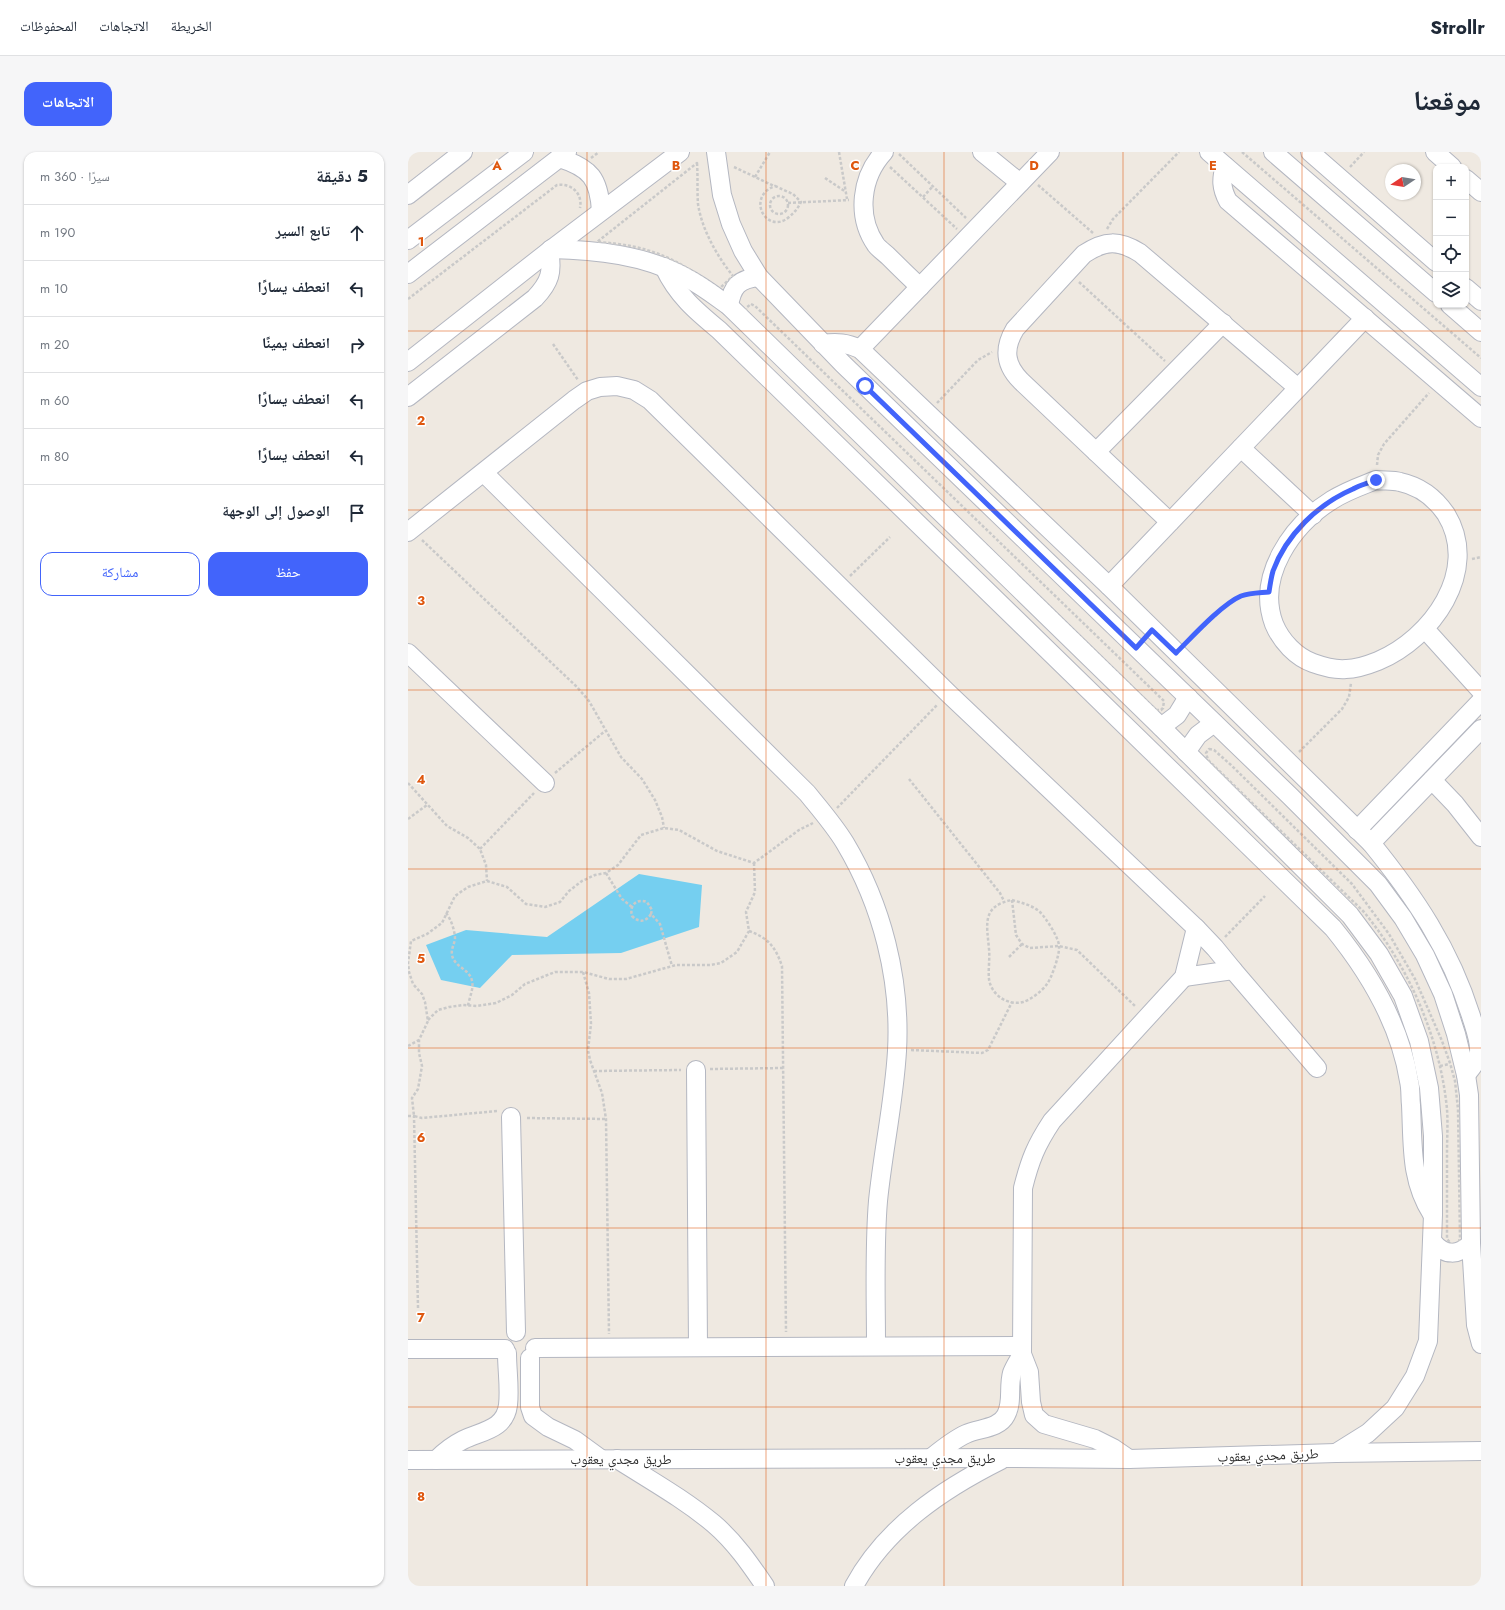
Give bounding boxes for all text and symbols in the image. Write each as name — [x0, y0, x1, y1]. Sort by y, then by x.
text: Strollr — [1430, 14, 1485, 41]
text: المحفوظات — [20, 16, 77, 36]
text: الاتجاهات — [99, 16, 149, 36]
text: الخريطة — [171, 16, 212, 36]
text: موقعنا — [1413, 80, 1481, 121]
button: الاتجاهات — [24, 82, 112, 126]
text: A — [491, 156, 502, 175]
text: B — [672, 156, 681, 175]
text: C — [850, 156, 860, 175]
text: D — [1029, 156, 1039, 175]
text: E — [1209, 156, 1217, 175]
text: 5 دقيقة — [316, 164, 368, 188]
north arrow — [1385, 164, 1421, 200]
map controls — [1433, 164, 1469, 308]
button: + — [1433, 164, 1469, 200]
text: سيرًا · 360 m — [40, 167, 110, 186]
button: − — [1433, 200, 1469, 236]
text: تابع السير — [275, 220, 330, 242]
icon: ahead — [346, 222, 368, 244]
text: 190 m — [40, 223, 75, 242]
text: 1 — [418, 232, 424, 251]
button: locate — [1433, 236, 1469, 272]
button: layers — [1433, 272, 1469, 308]
text: انعطف يسارًا — [257, 276, 330, 298]
icon: left — [346, 278, 368, 300]
text: 10 m — [40, 279, 68, 298]
text: انعطف يمينًا — [262, 332, 330, 354]
icon: right — [346, 334, 368, 356]
text: 20 m — [40, 335, 69, 354]
route start — [856, 377, 874, 395]
text: انعطف يسارًا — [257, 388, 330, 410]
icon: left — [346, 390, 368, 412]
text: 60 m — [40, 391, 69, 410]
text: 2 — [417, 411, 425, 430]
text: انعطف يسارًا — [257, 444, 330, 466]
icon: left — [346, 446, 368, 468]
text: 80 m — [40, 447, 69, 466]
route end — [1367, 471, 1385, 489]
text: الوصول إلى الوجهة — [222, 500, 330, 522]
icon: arrive — [346, 502, 368, 524]
button: مشاركة — [40, 552, 200, 596]
button: حفظ — [208, 552, 368, 596]
text: 3 — [417, 591, 425, 610]
text: 4 — [416, 770, 426, 789]
text: 5 — [417, 949, 425, 968]
text: 6 — [417, 1128, 426, 1147]
text: 7 — [417, 1308, 425, 1327]
street label: طريق مجدي يعقوب — [1217, 1443, 1319, 1468]
street label: طريق مجدي يعقوب — [894, 1448, 996, 1470]
street label: طريق مجدي يعقوب — [570, 1449, 672, 1471]
text: 8 — [417, 1487, 425, 1506]

